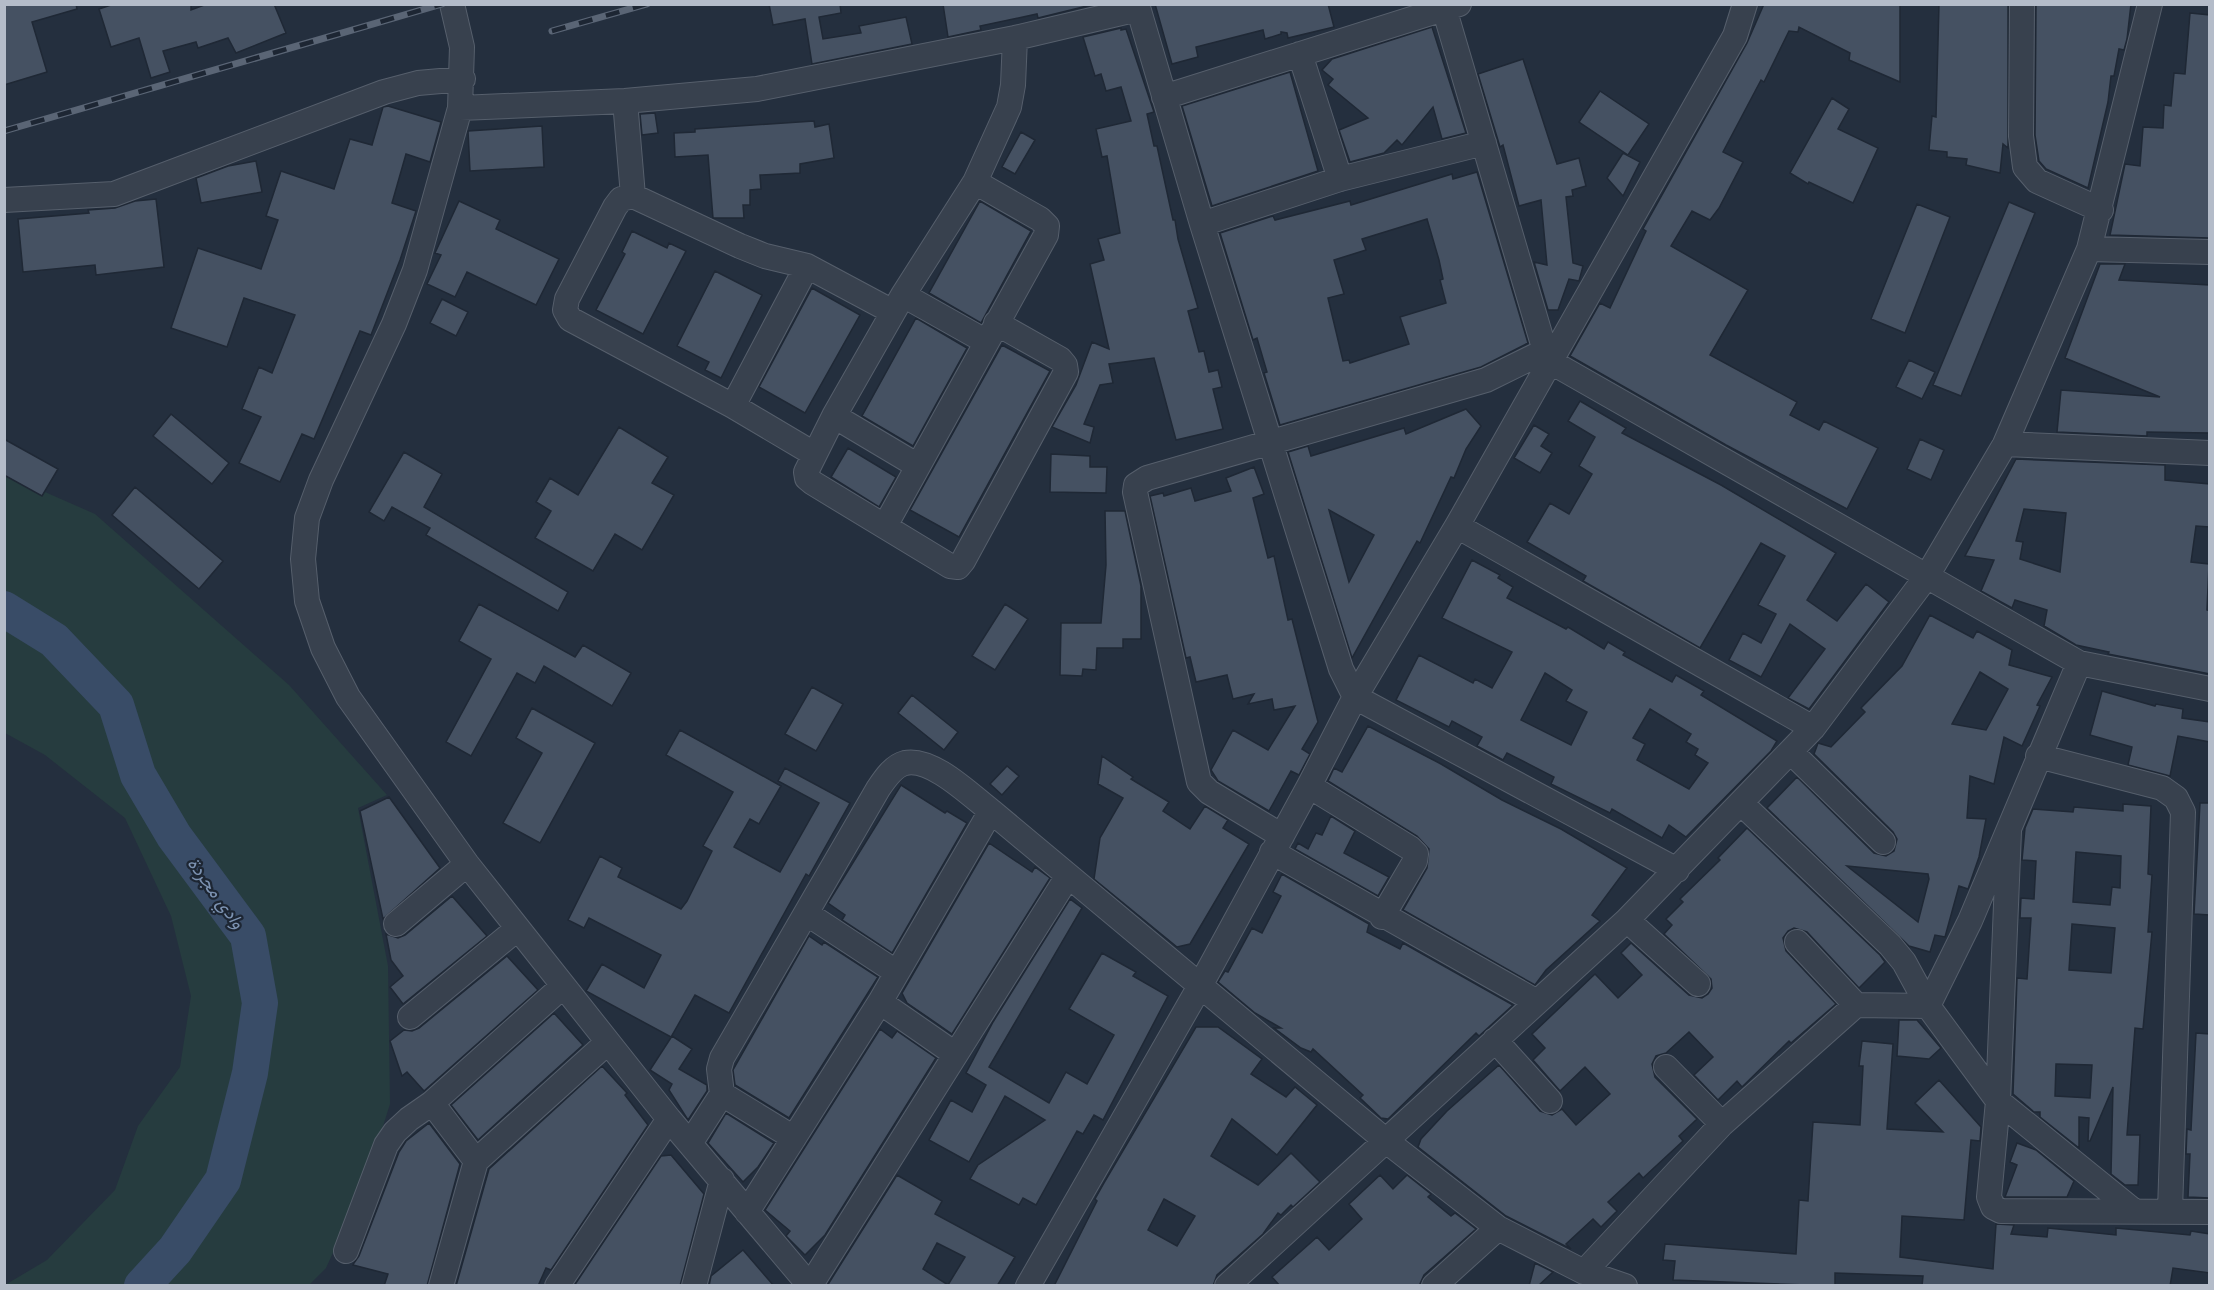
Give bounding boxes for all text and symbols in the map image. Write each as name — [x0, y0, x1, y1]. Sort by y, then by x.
water label: وادي مجردة — [180, 852, 250, 935]

